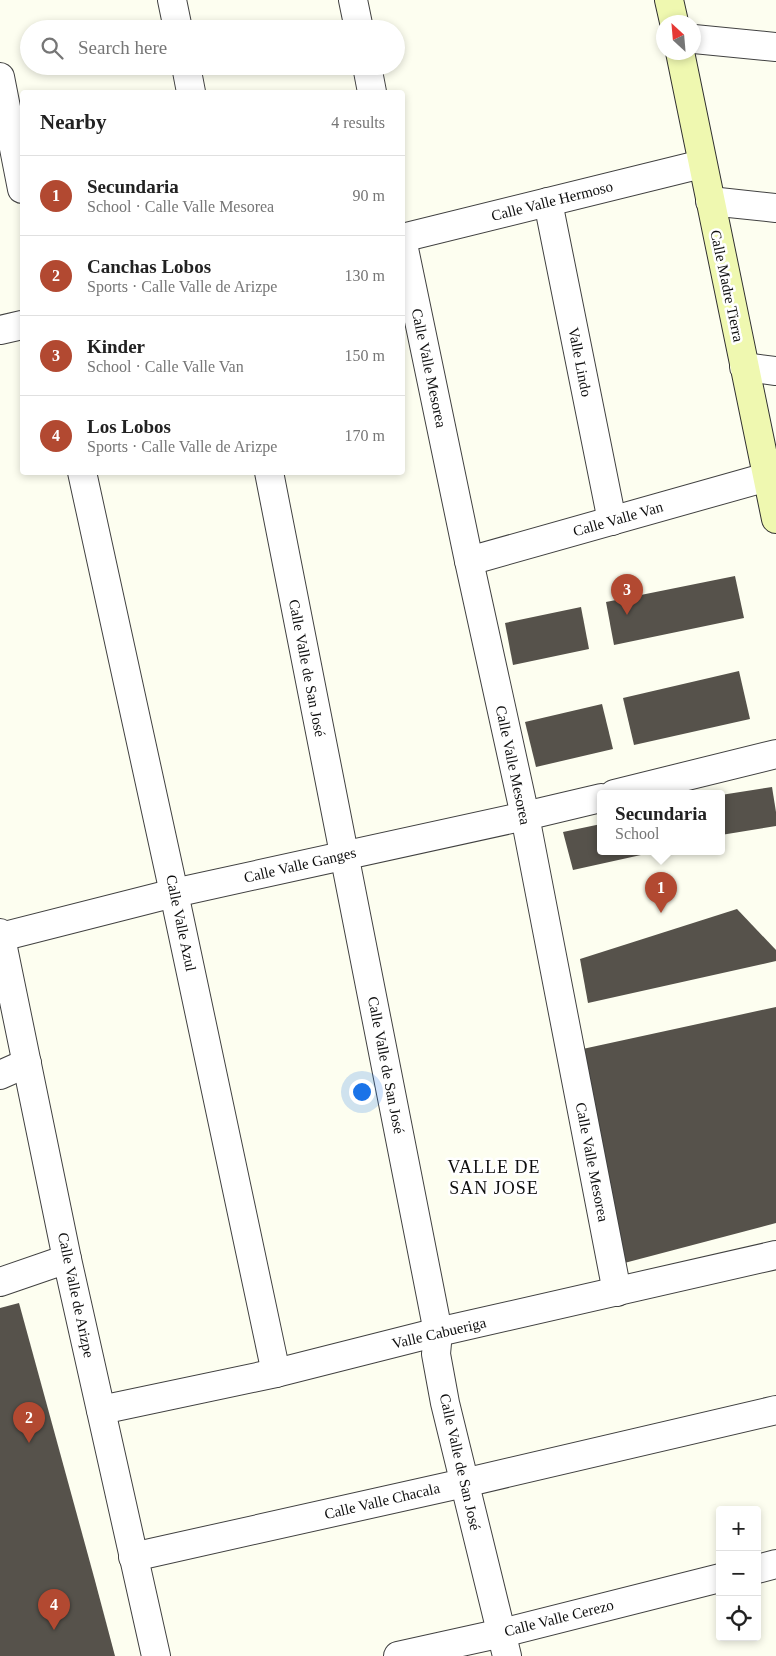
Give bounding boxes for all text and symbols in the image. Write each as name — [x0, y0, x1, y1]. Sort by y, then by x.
north arrow — [656, 15, 701, 60]
search box — [20, 20, 405, 75]
icon: search — [38, 34, 66, 62]
text: Search here — [78, 37, 167, 58]
text: Nearby — [40, 110, 107, 134]
text: 4 results — [331, 114, 385, 131]
text: Secundaria — [87, 176, 179, 197]
street label: Calle Valle Hermoso — [490, 178, 614, 224]
text: 1 — [52, 187, 60, 204]
text: 90 m — [353, 187, 385, 204]
text: School · Calle Valle Mesorea — [87, 198, 274, 215]
street label: Calle Madre Tierra — [707, 229, 747, 344]
text: Canchas Lobos — [87, 256, 211, 277]
text: 2 — [52, 267, 60, 284]
text: 130 m — [345, 267, 385, 284]
text: Sports · Calle Valle de Arizpe — [87, 278, 277, 295]
street label: Calle Valle Mesorea — [409, 307, 450, 429]
street label: Valle Lindo — [565, 326, 595, 398]
text: Kinder — [87, 336, 145, 357]
text: 3 — [52, 347, 60, 364]
text: 150 m — [345, 347, 385, 364]
text: School · Calle Valle Van — [87, 358, 244, 375]
text: Los Lobos — [87, 416, 171, 437]
text: 4 — [52, 427, 60, 444]
text: 170 m — [345, 427, 385, 444]
text: Sports · Calle Valle de Arizpe — [87, 438, 277, 455]
street label: Calle Valle Van — [571, 498, 665, 539]
pin: 3 — [611, 574, 643, 615]
street label: Calle Valle de San José — [286, 598, 328, 738]
street label: Calle Valle Mesorea — [493, 704, 534, 826]
popup — [597, 790, 725, 855]
text: Secundaria — [615, 803, 707, 824]
text: School — [615, 825, 660, 842]
street label: Calle Valle Ganges — [242, 844, 358, 886]
pin: 1 — [645, 872, 677, 913]
street label: Calle Valle Azul — [163, 873, 199, 973]
street label: Calle Valle de San José — [365, 995, 407, 1135]
your location — [349, 1079, 375, 1105]
street label: Calle Valle Mesorea — [573, 1101, 611, 1223]
district label: VALLE DE SAN JOSE — [447, 1157, 541, 1198]
street label: Calle Valle de Arizpe — [55, 1231, 97, 1359]
street label: Valle Cabueriga — [390, 1314, 488, 1352]
street label: Calle Valle de San José — [436, 1392, 484, 1532]
pin: 2 — [13, 1402, 45, 1443]
street label: Calle Valle Chacala — [323, 1480, 442, 1522]
map controls — [716, 1506, 761, 1641]
button: + — [716, 1506, 761, 1551]
button: − — [716, 1551, 761, 1596]
pin: 4 — [38, 1589, 70, 1630]
button: locate — [716, 1596, 761, 1641]
street label: Calle Valle Cerezo — [503, 1597, 615, 1639]

